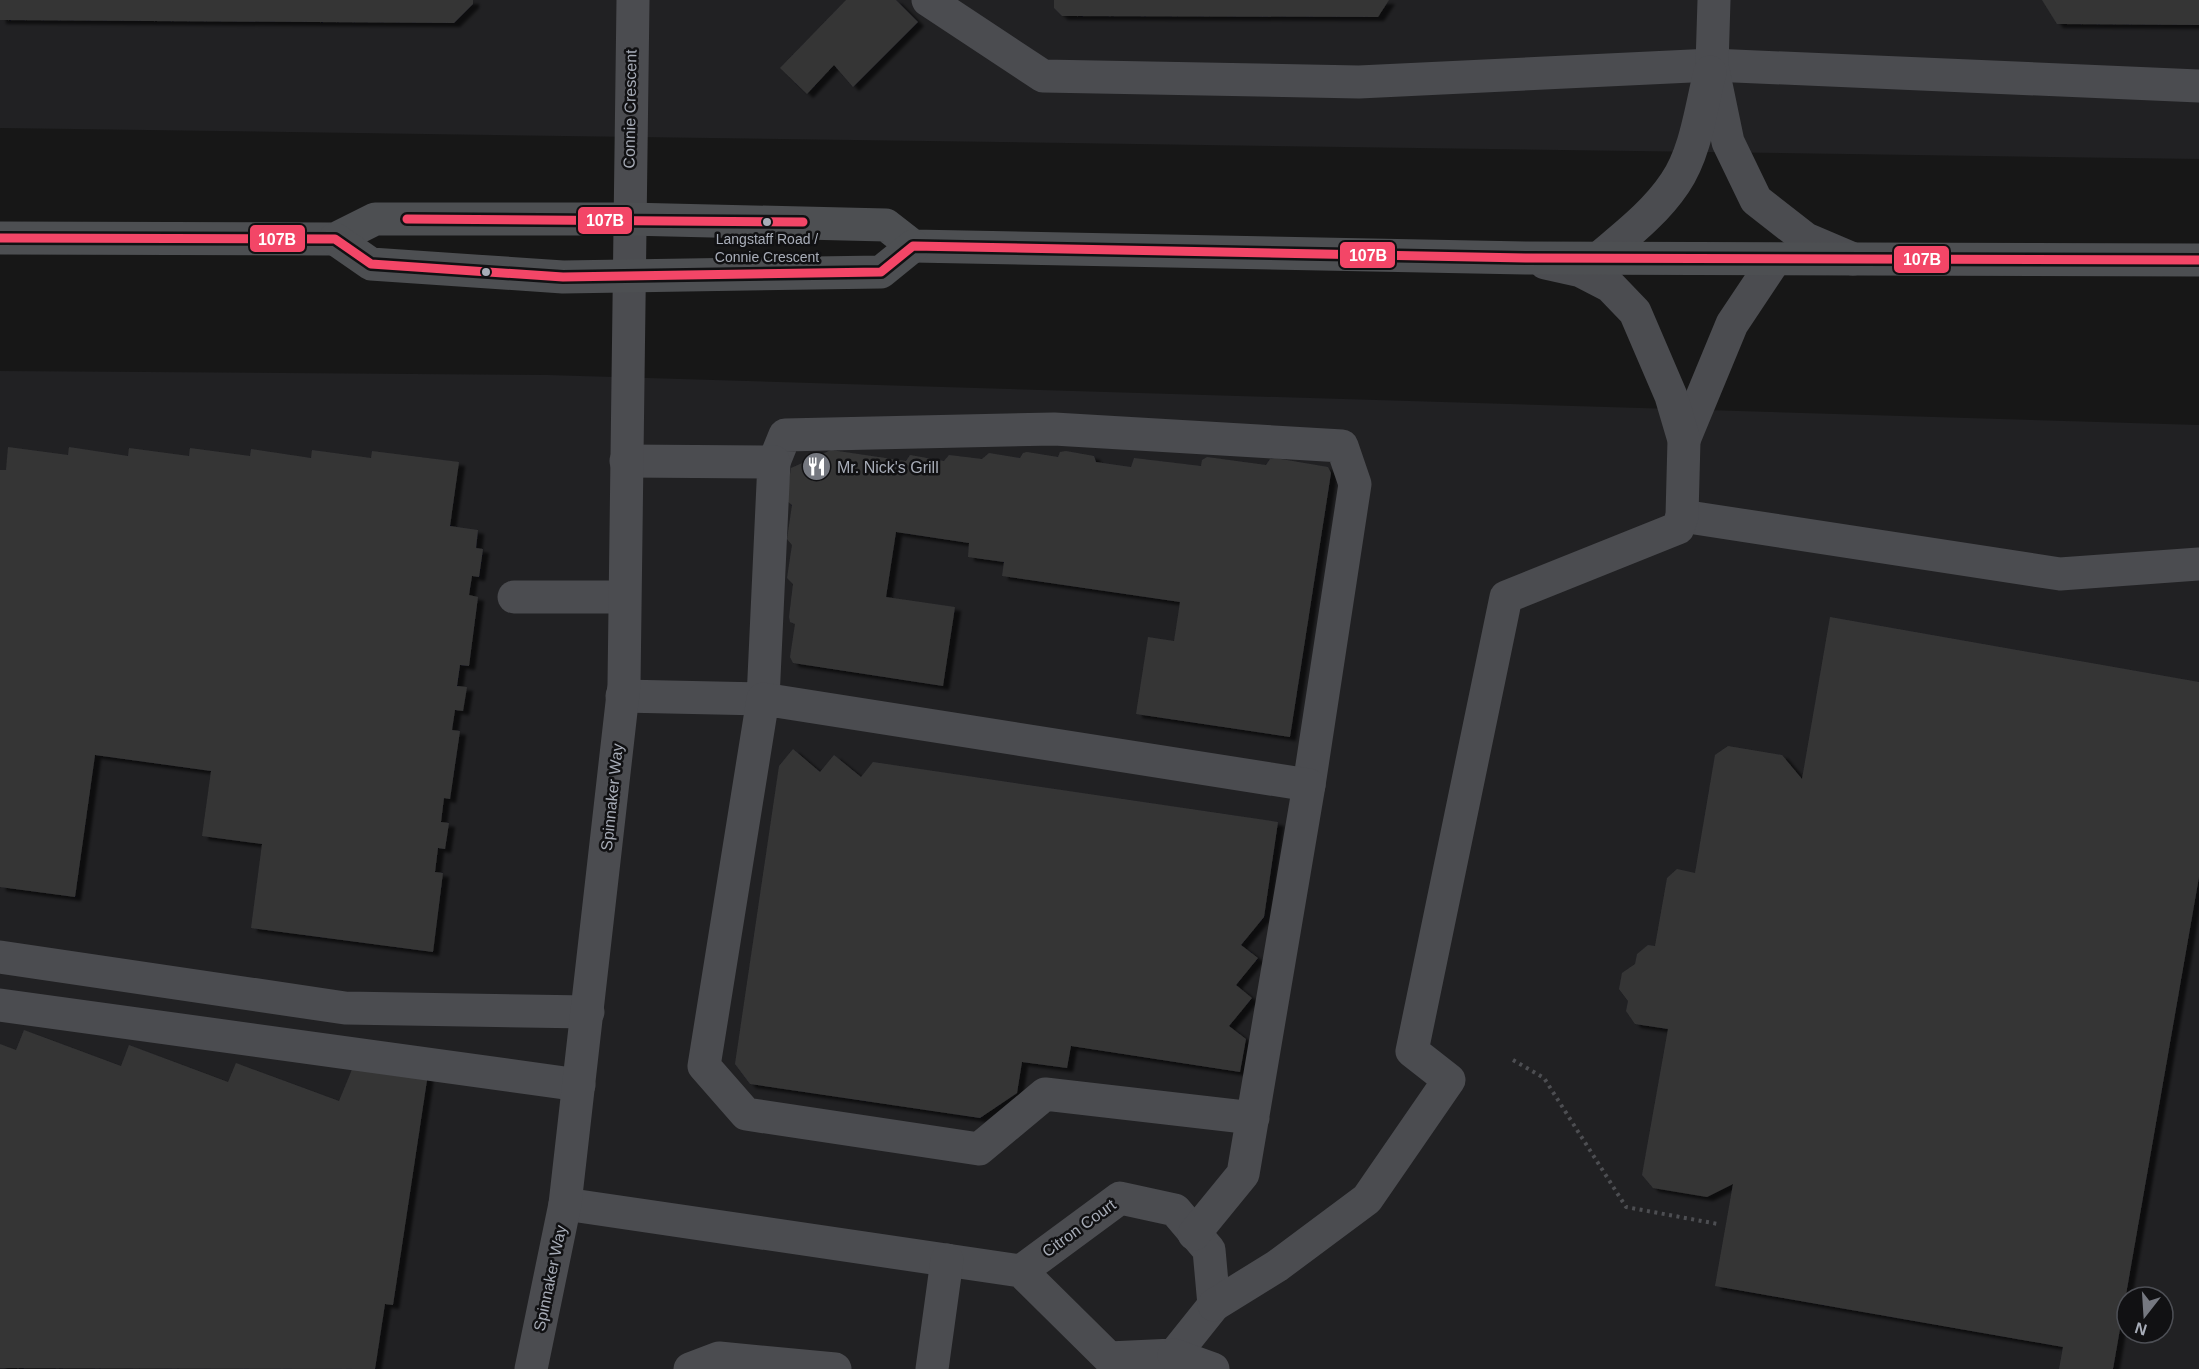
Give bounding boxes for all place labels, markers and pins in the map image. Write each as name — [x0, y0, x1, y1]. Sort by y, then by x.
marker: Langstaff Road / Connie Crescent — [761, 216, 773, 228]
place label: Langstaff Road / Connie Crescent — [715, 231, 819, 265]
unlabelled marker — [480, 266, 492, 278]
restaurant icon: Mr. Nick's Grill — [800, 451, 832, 483]
place label: Mr. Nick's Grill — [837, 459, 939, 476]

